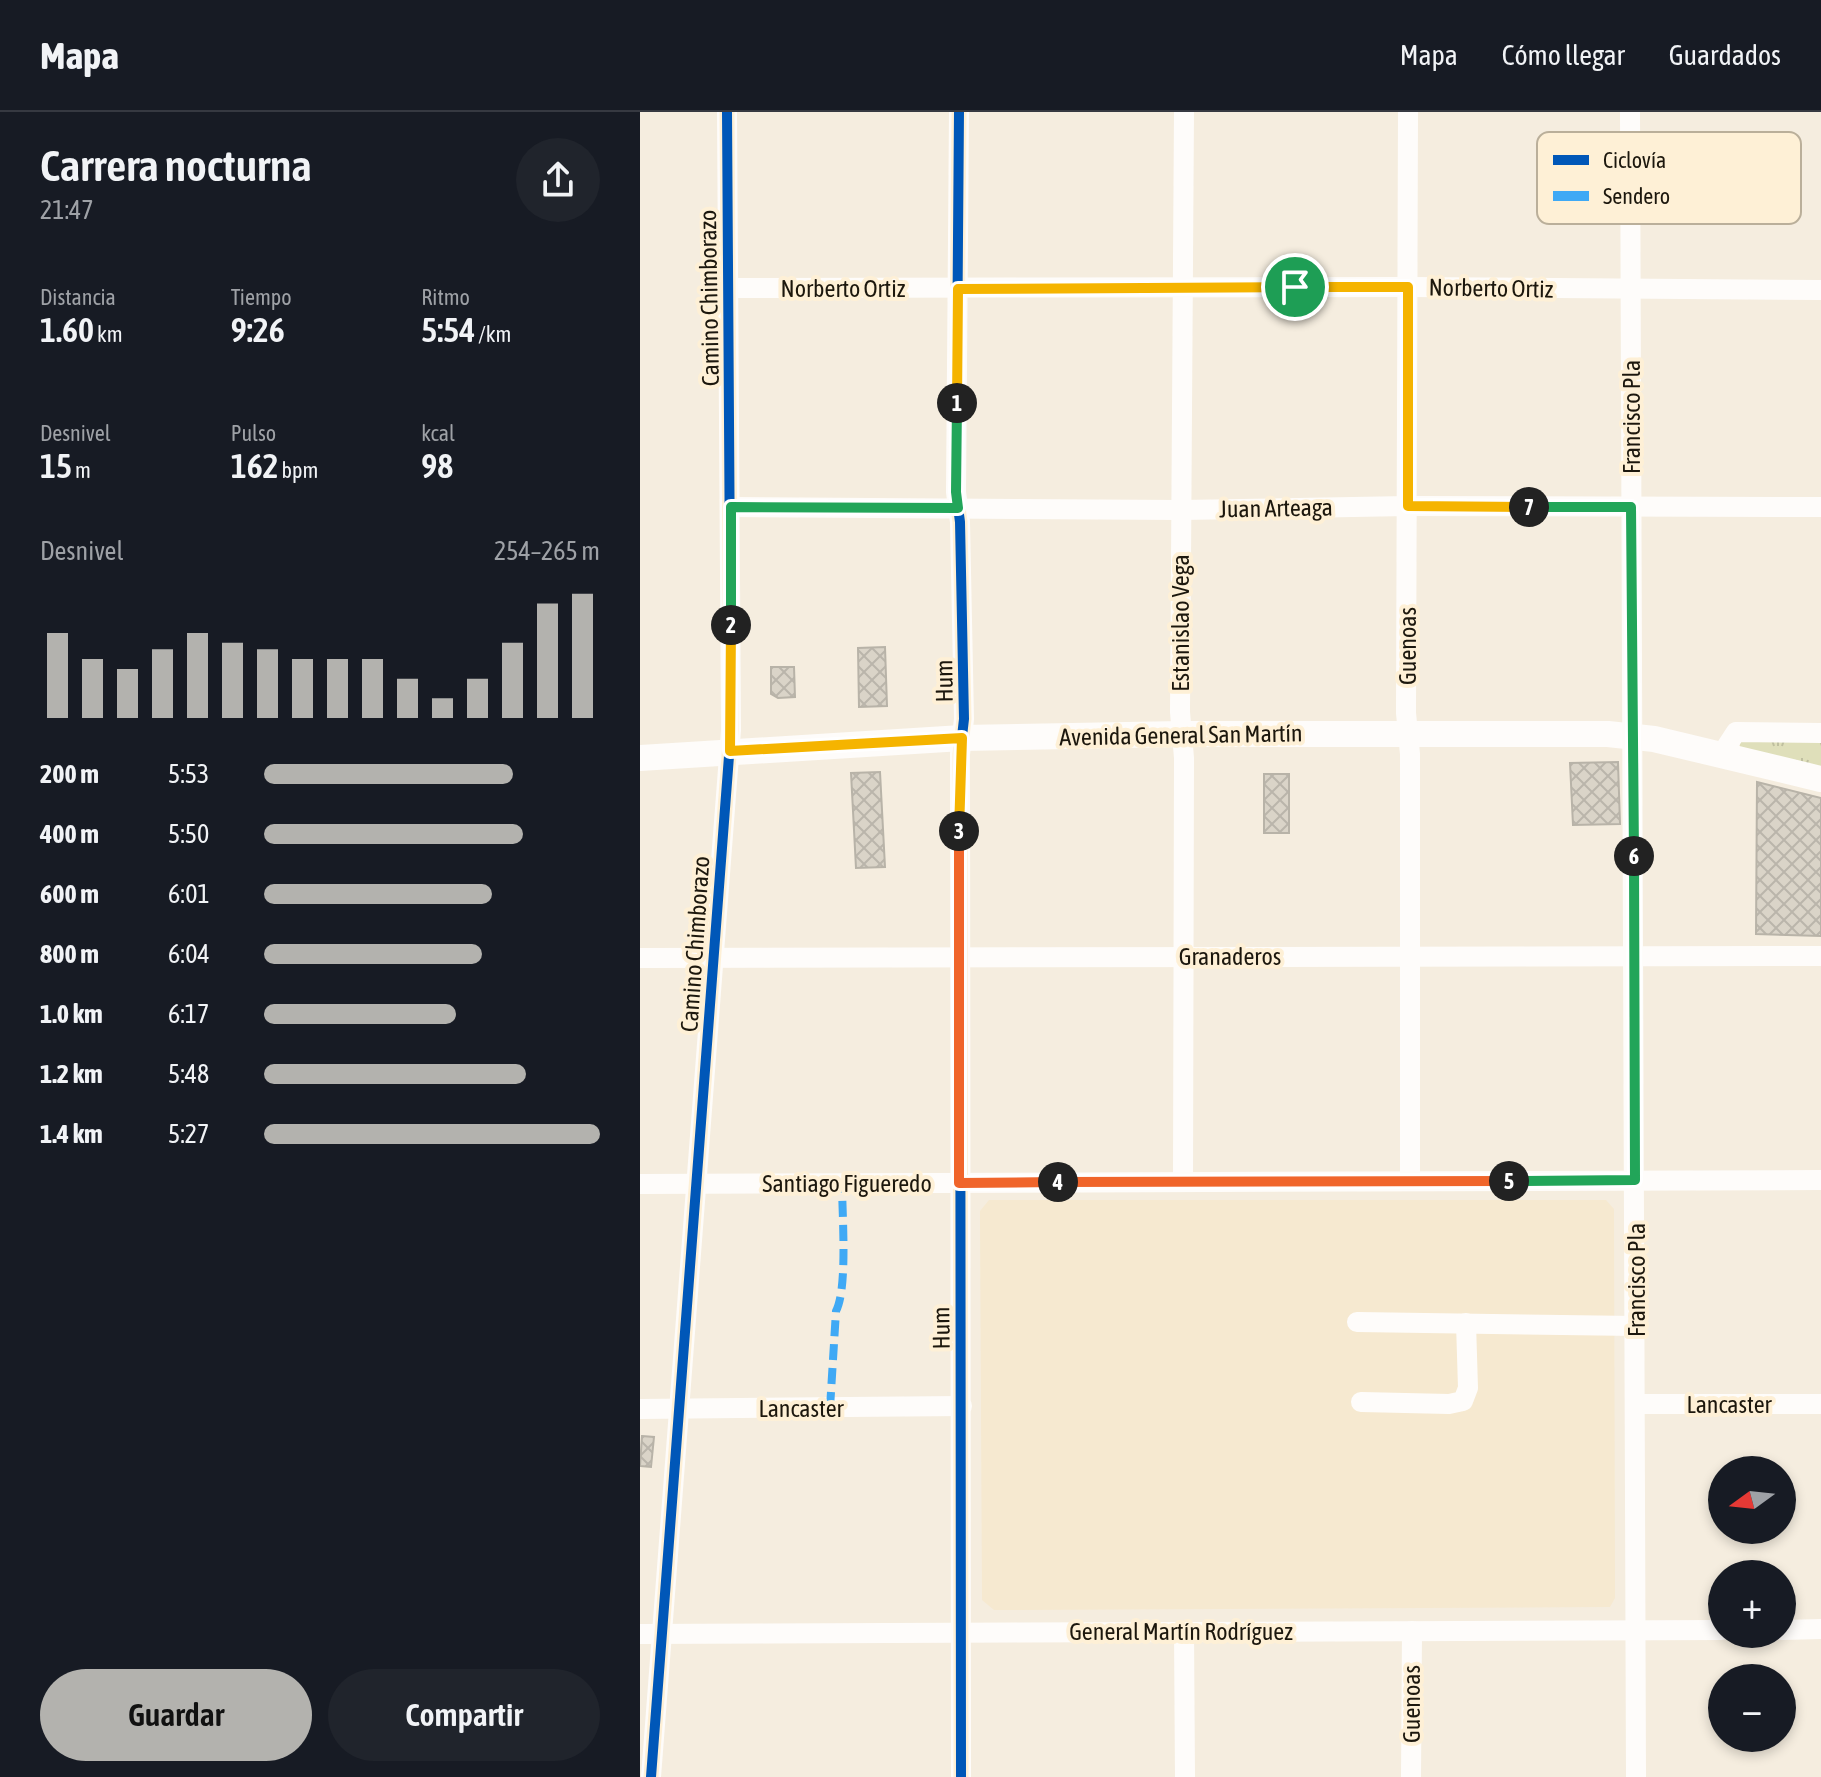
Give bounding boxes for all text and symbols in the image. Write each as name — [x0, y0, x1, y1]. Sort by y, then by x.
text: Mapa — [40, 34, 119, 77]
text: Mapa — [1400, 39, 1458, 71]
text: Cómo llegar — [1502, 39, 1625, 71]
text: Guardados — [1669, 39, 1781, 71]
legend — [1537, 132, 1801, 224]
button: share — [516, 138, 600, 222]
text: Carrera nocturna — [40, 140, 312, 190]
text: Ciclovía — [1603, 147, 1666, 173]
text: Sendero — [1603, 183, 1670, 209]
text: 21:47 — [40, 195, 94, 225]
street label: Camino Chimborazo — [694, 210, 724, 386]
pin — [1261, 253, 1329, 321]
icon: arrive — [1273, 265, 1317, 309]
street label: Norberto Ortiz — [1428, 273, 1554, 303]
street label: Norberto Ortiz — [781, 275, 906, 302]
text: Distancia — [40, 284, 116, 310]
text: Tiempo — [231, 284, 292, 310]
text: Ritmo — [421, 284, 470, 310]
text: 1.60 — [40, 310, 94, 349]
text: 9:26 — [231, 310, 285, 349]
text: 5:54 — [421, 310, 475, 349]
text: km — [94, 321, 123, 347]
text: /km — [475, 321, 511, 347]
street label: Francisco Pla — [1618, 360, 1645, 474]
pin: 1 — [937, 383, 977, 423]
text: 1 — [952, 390, 962, 416]
text: Desnivel — [40, 420, 110, 446]
text: Pulso — [231, 420, 276, 446]
text: kcal — [421, 420, 455, 446]
text: 15 — [40, 446, 72, 485]
text: 162 — [231, 446, 279, 485]
text: 98 — [421, 446, 453, 485]
text: m — [72, 457, 91, 483]
text: bpm — [279, 457, 318, 483]
pin: 7 — [1509, 487, 1549, 527]
street label: Juan Arteaga — [1219, 494, 1333, 522]
text: 7 — [1524, 494, 1534, 520]
text: Desnivel — [40, 536, 123, 566]
text: 254–265 m — [494, 536, 600, 566]
street label: Estanislao Vega — [1167, 554, 1194, 692]
pin: 2 — [711, 605, 751, 645]
street label: Guenoas — [1394, 607, 1421, 685]
text: 2 — [726, 612, 736, 638]
street label: Hum — [930, 659, 958, 703]
street label: Avenida General San Martín — [1059, 719, 1303, 751]
text: 200 m — [40, 759, 99, 789]
text: 5:53 — [168, 759, 209, 789]
pin: 3 — [939, 811, 979, 851]
text: 3 — [954, 818, 964, 844]
text: 400 m — [40, 819, 99, 849]
text: 5:50 — [168, 819, 209, 849]
pin: 6 — [1614, 836, 1654, 876]
text: 6 — [1629, 843, 1639, 869]
street label: Camino Chimborazo — [675, 855, 715, 1033]
text: 600 m — [40, 879, 99, 909]
text: 6:01 — [168, 879, 210, 909]
text: 800 m — [40, 939, 99, 969]
text: 6:04 — [168, 939, 210, 969]
street label: Granaderos — [1179, 943, 1281, 970]
text: 1.0 km — [40, 999, 103, 1029]
text: 6:17 — [168, 999, 209, 1029]
text: 1.2 km — [40, 1059, 103, 1089]
text: 5:48 — [168, 1059, 209, 1089]
text: 1.4 km — [40, 1119, 103, 1149]
text: 5:27 — [168, 1119, 209, 1149]
pin: 5 — [1489, 1161, 1529, 1201]
pin: 4 — [1038, 1162, 1078, 1202]
text: 5 — [1504, 1168, 1514, 1194]
text: 4 — [1053, 1169, 1063, 1195]
street label: Santiago Figueredo — [762, 1170, 932, 1197]
street label: Francisco Pla — [1623, 1223, 1650, 1337]
street label: Hum — [927, 1306, 955, 1350]
street label: Lancaster — [1686, 1391, 1773, 1418]
street label: Lancaster — [758, 1395, 845, 1422]
north arrow — [1708, 1456, 1796, 1544]
map controls — [1708, 1456, 1796, 1752]
button: + — [1708, 1560, 1796, 1648]
street label: General Martín Rodríguez — [1069, 1618, 1293, 1645]
button: − — [1708, 1664, 1796, 1752]
street label: Guenoas — [1398, 1665, 1425, 1743]
button: Guardar — [40, 1669, 312, 1761]
button: Compartir — [328, 1669, 600, 1761]

